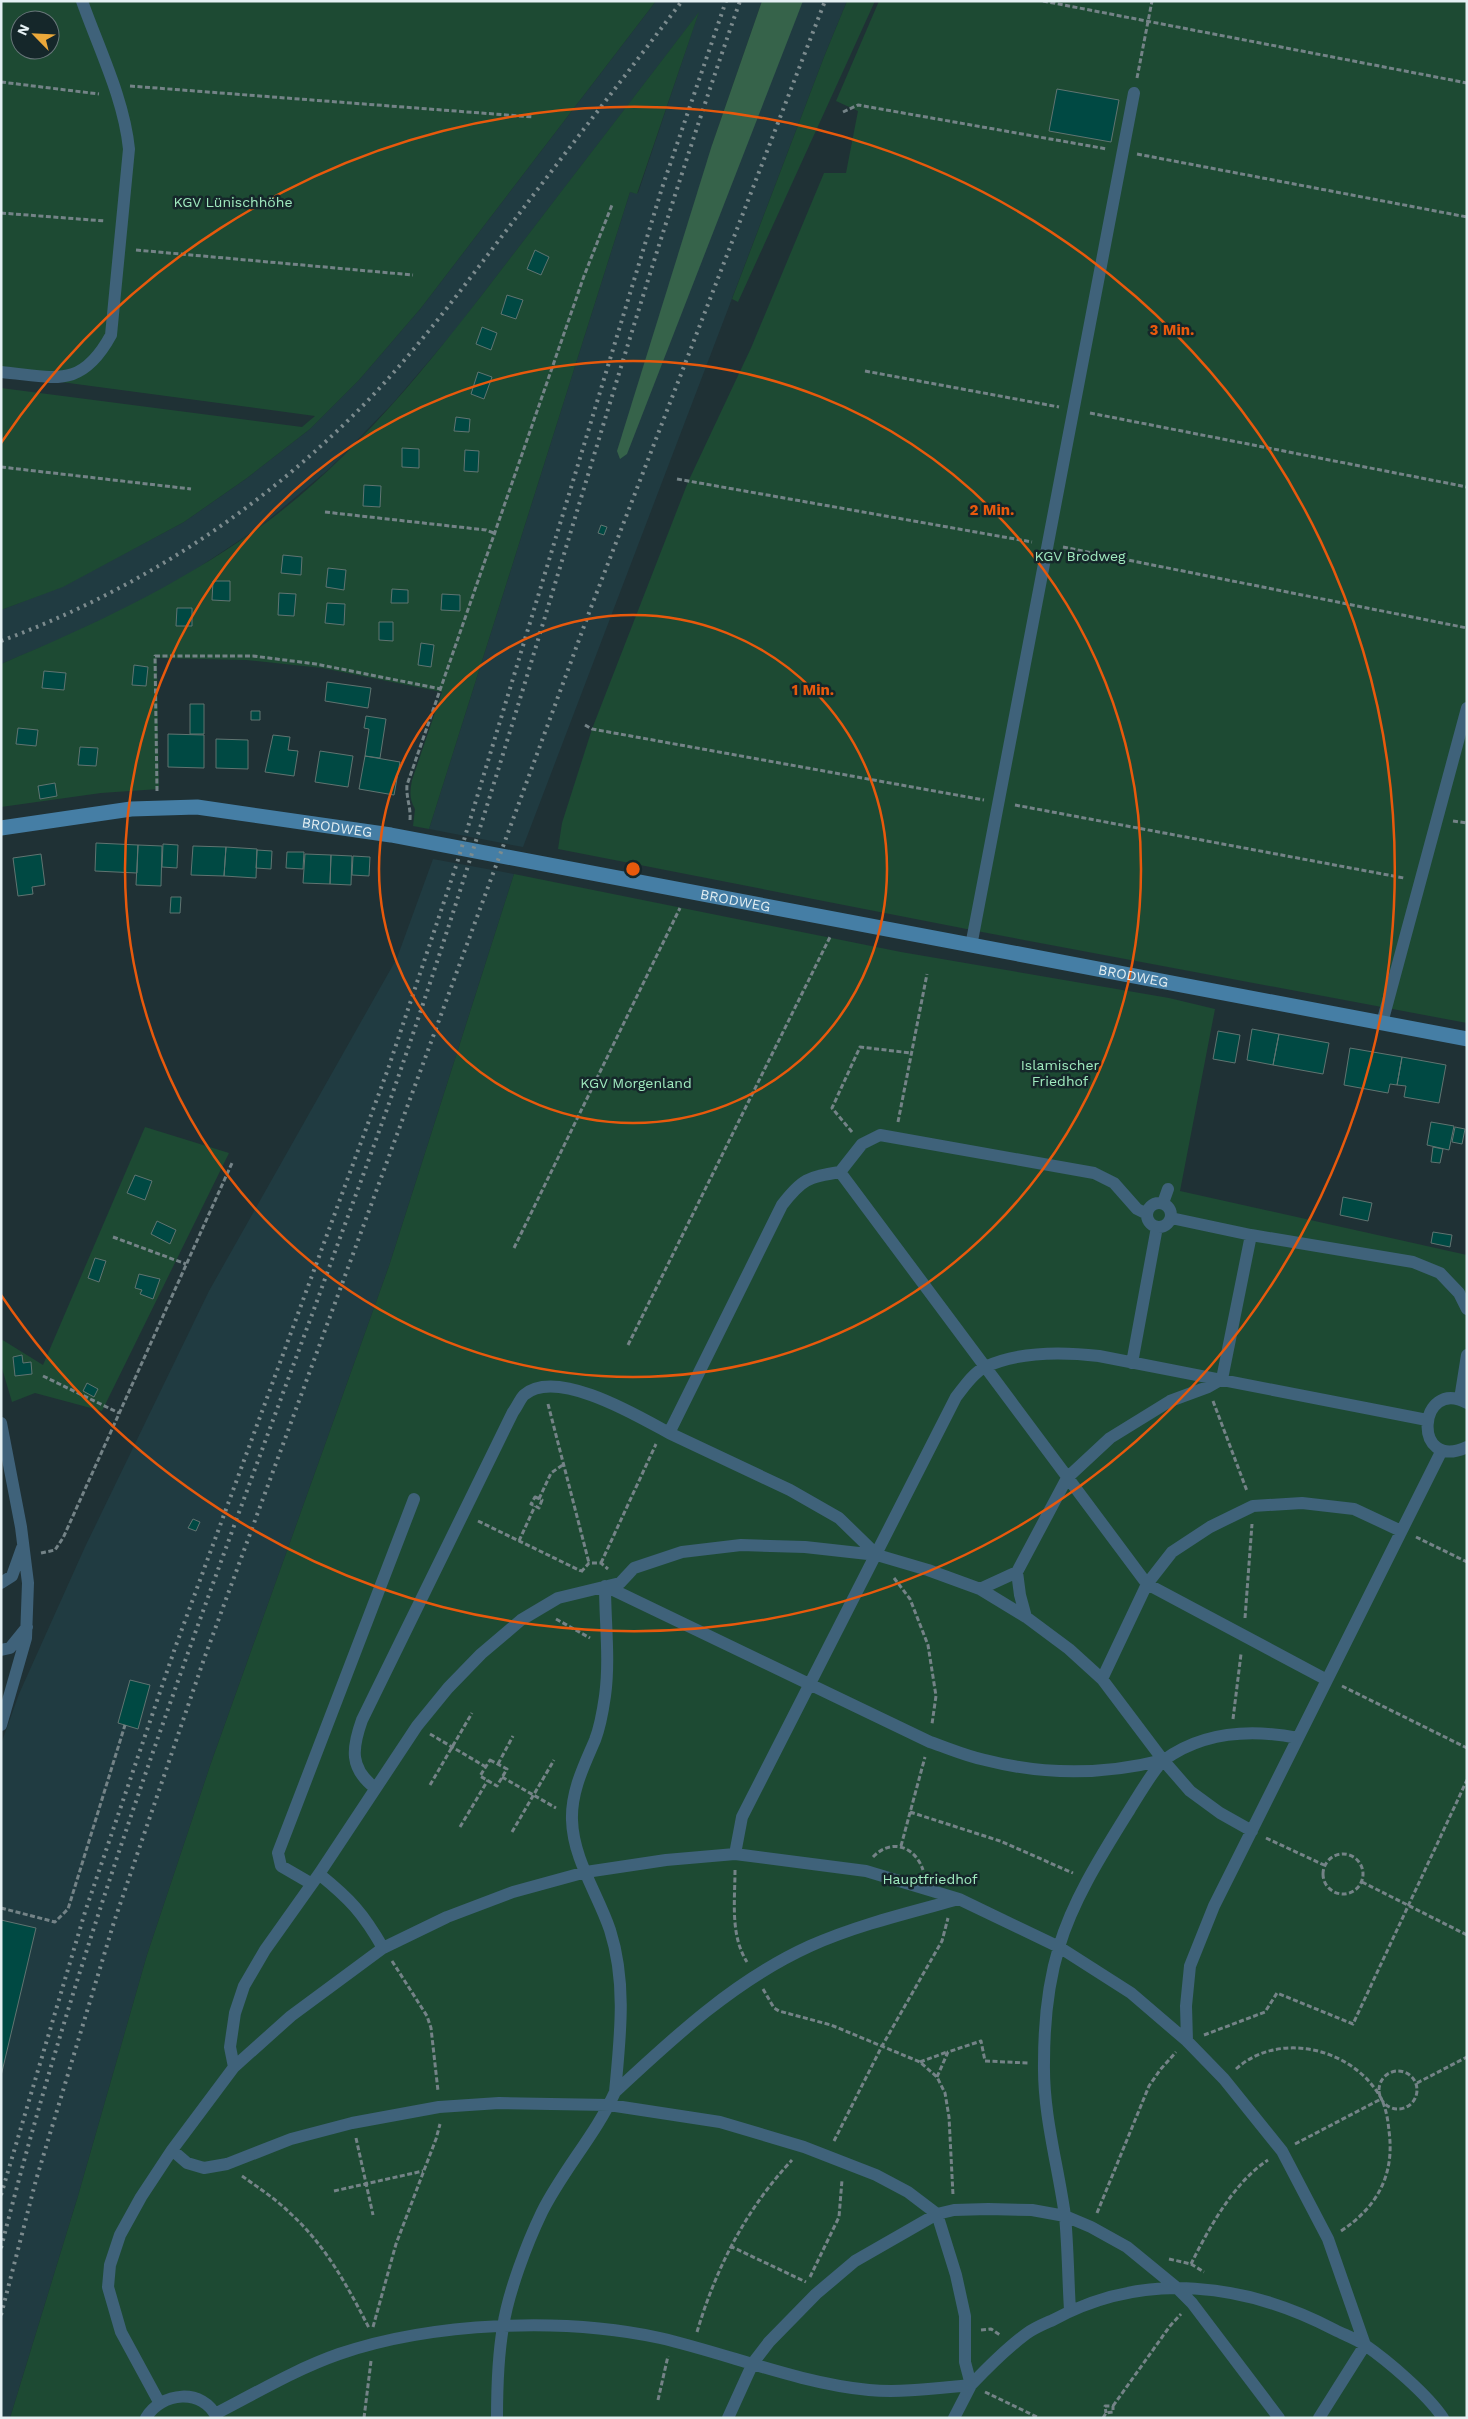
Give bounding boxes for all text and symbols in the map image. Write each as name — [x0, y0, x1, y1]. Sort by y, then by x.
north arrow — [10, 10, 60, 60]
text: N — [14, 22, 33, 38]
park label: KGV Lünischhöhe — [173, 194, 293, 210]
text: 3 Min. — [1150, 321, 1194, 339]
text: 2 Min. — [970, 501, 1014, 519]
park label: KGV Brodweg — [1035, 548, 1126, 564]
text: 1 Min. — [792, 681, 834, 699]
street label: BRODWEG — [301, 814, 374, 840]
centre of rings — [624, 860, 642, 878]
street label: BRODWEG — [699, 886, 772, 915]
street label: BRODWEG — [1097, 961, 1170, 990]
park label: Islamischer Friedhof — [1021, 1057, 1099, 1089]
park label: KGV Morgenland — [580, 1075, 692, 1091]
park label: Hauptfriedhof — [882, 1871, 978, 1887]

